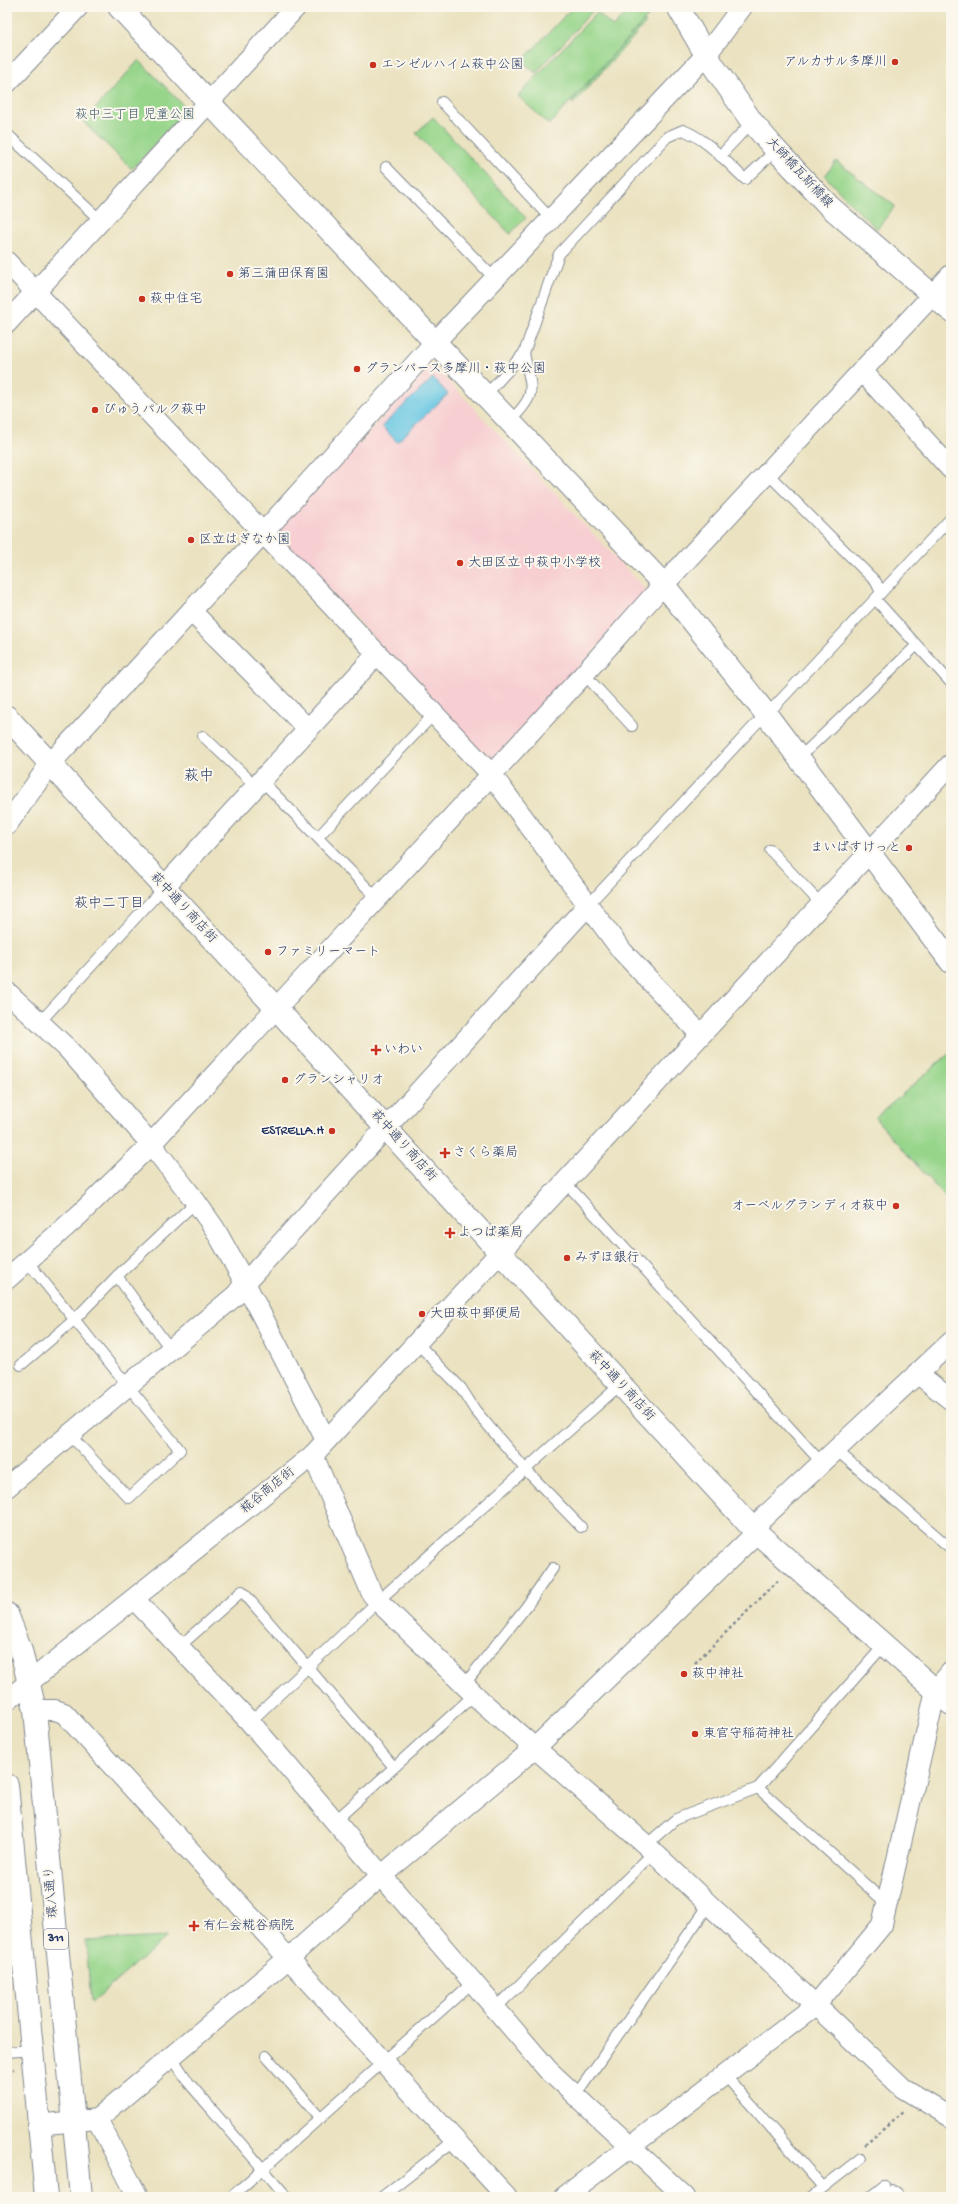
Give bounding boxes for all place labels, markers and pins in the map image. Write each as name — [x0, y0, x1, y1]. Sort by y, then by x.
place label: アルカサル多摩川 — [784, 55, 887, 70]
place label: エンゼルハイム萩中公園 — [381, 57, 523, 73]
marker: アルカサル多摩川 — [890, 57, 900, 67]
marker: エンゼルハイム萩中公園 — [368, 60, 378, 70]
place label: 第三蒲田保育園 — [238, 266, 329, 282]
marker: 第三蒲田保育園 — [225, 269, 235, 279]
place label: 萩中住宅 — [150, 292, 202, 307]
marker: 萩中住宅 — [137, 294, 147, 304]
place label: グランパース多摩川・萩中公園 — [365, 361, 546, 377]
marker: グランパース多摩川・萩中公園 — [352, 364, 362, 374]
place label: びゅうパルク萩中 — [103, 403, 207, 418]
marker: びゅうパルク萩中 — [90, 405, 100, 415]
place label: 区立はぎなか園 — [199, 532, 290, 548]
marker: 区立はぎなか園 — [186, 535, 196, 545]
place label: 大田区立 中萩中小学校 — [468, 555, 601, 571]
marker: 大田区立 中萩中小学校 — [455, 558, 465, 568]
place label: まいばすけっと — [810, 841, 901, 856]
marker: まいばすけっと — [904, 843, 914, 853]
place label: ファミリーマート — [276, 945, 380, 960]
marker: ファミリーマート — [263, 947, 273, 957]
place label: いわい — [384, 1043, 423, 1058]
marker: いわい — [371, 1045, 381, 1055]
place label: グランシャリオ — [293, 1073, 384, 1088]
marker: グランシャリオ — [280, 1075, 290, 1085]
place label: ESTRELLA.H — [261, 1124, 325, 1139]
marker: ESTRELLA.H — [327, 1126, 337, 1136]
place label: さくら薬局 — [453, 1145, 518, 1161]
marker: さくら薬局 — [440, 1148, 450, 1158]
place label: オーベルグランディオ萩中 — [731, 1199, 888, 1214]
marker: オーベルグランディオ萩中 — [891, 1201, 901, 1211]
place label: よつば薬局 — [458, 1225, 523, 1241]
marker: よつば薬局 — [445, 1228, 455, 1238]
place label: みずほ銀行 — [575, 1250, 639, 1266]
marker: みずほ銀行 — [562, 1253, 572, 1263]
place label: 大田萩中郵便局 — [430, 1306, 521, 1322]
marker: 大田萩中郵便局 — [417, 1309, 427, 1319]
place label: 萩中神社 — [692, 1667, 744, 1682]
marker: 萩中神社 — [679, 1669, 689, 1679]
place label: 東官守稲荷神社 — [703, 1727, 794, 1742]
marker: 東官守稲荷神社 — [690, 1729, 700, 1739]
place label: 有仁会糀谷病院 — [203, 1918, 294, 1934]
marker: 有仁会糀谷病院 — [188, 1920, 200, 1932]

